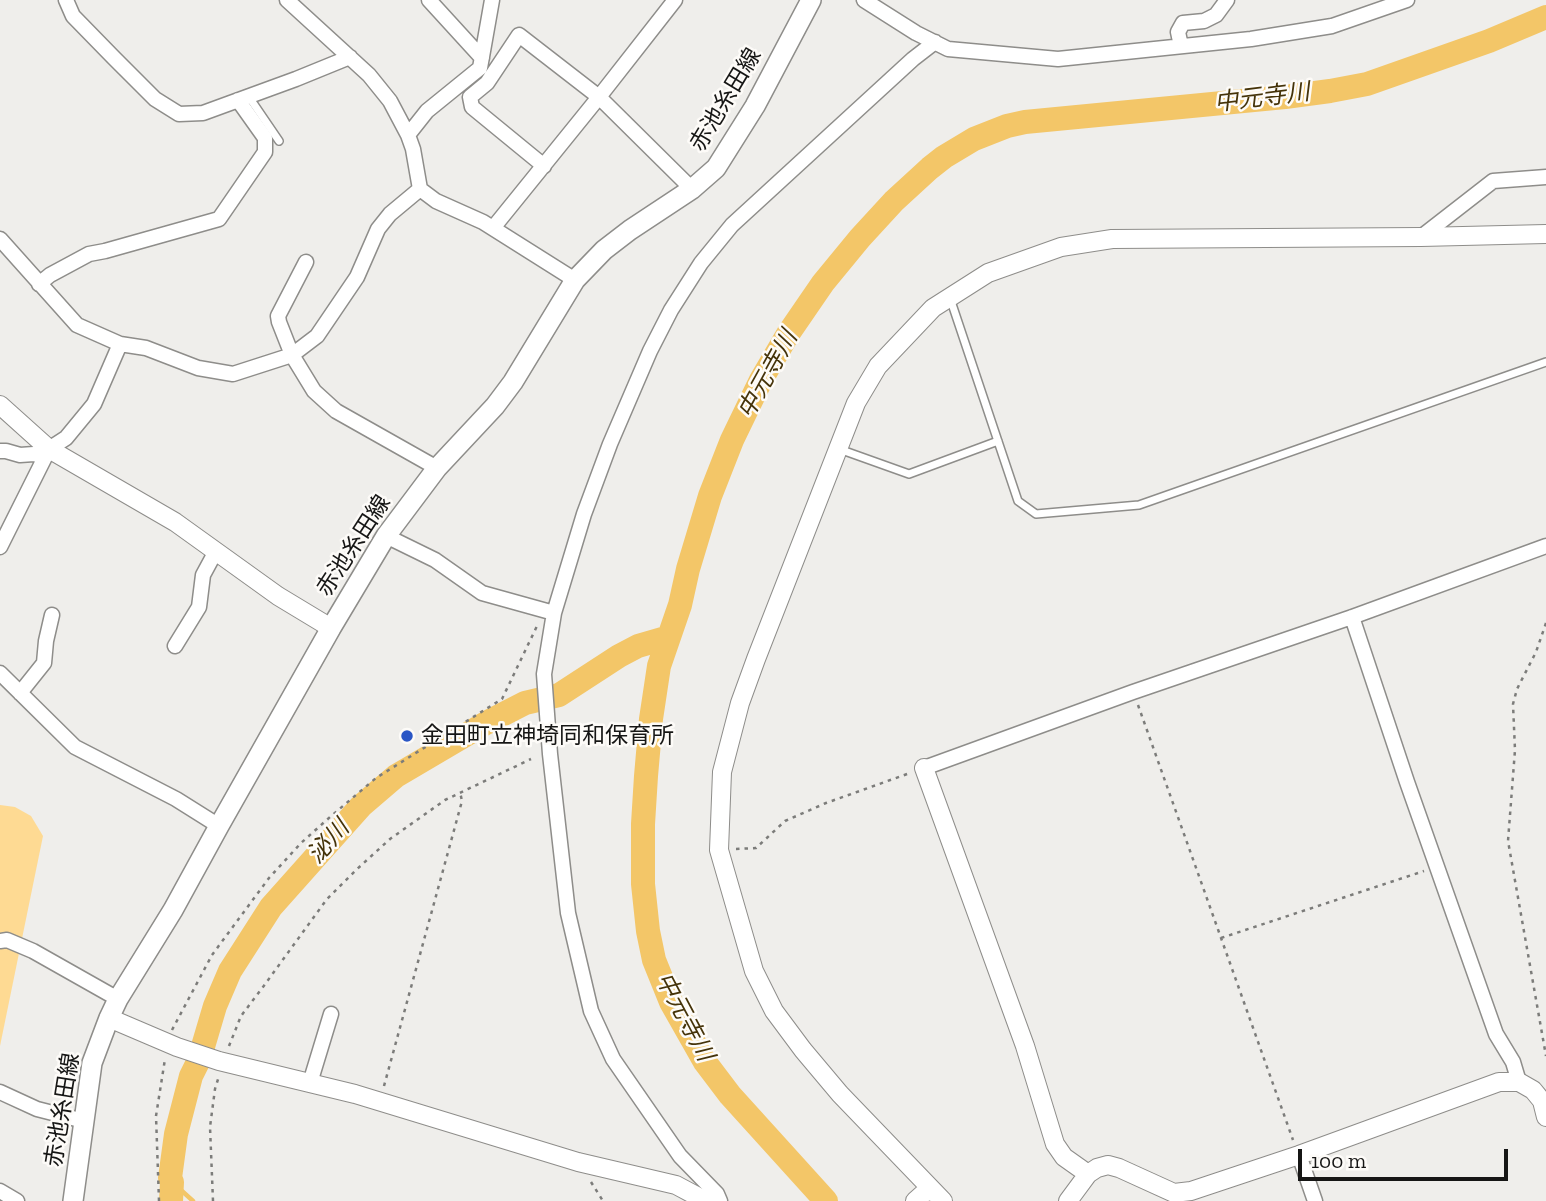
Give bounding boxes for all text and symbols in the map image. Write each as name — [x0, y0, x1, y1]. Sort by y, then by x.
street label: 赤池糸田線 — [685, 44, 767, 156]
water label: 中元寺川 — [1213, 78, 1311, 118]
water label: 中元寺川 — [732, 326, 804, 424]
street label: 赤池糸田線 — [311, 490, 397, 602]
place label: 金田町立神埼同和保育所 — [421, 722, 674, 750]
marker: 金田町立神埼同和保育所 — [399, 728, 415, 744]
water label: 泌川 — [302, 815, 356, 869]
water label: 中元寺川 — [649, 968, 719, 1066]
street label: 赤池糸田線 — [40, 1051, 86, 1169]
scale bar — [1301, 1134, 1511, 1178]
text: 100 m — [1311, 1148, 1366, 1173]

